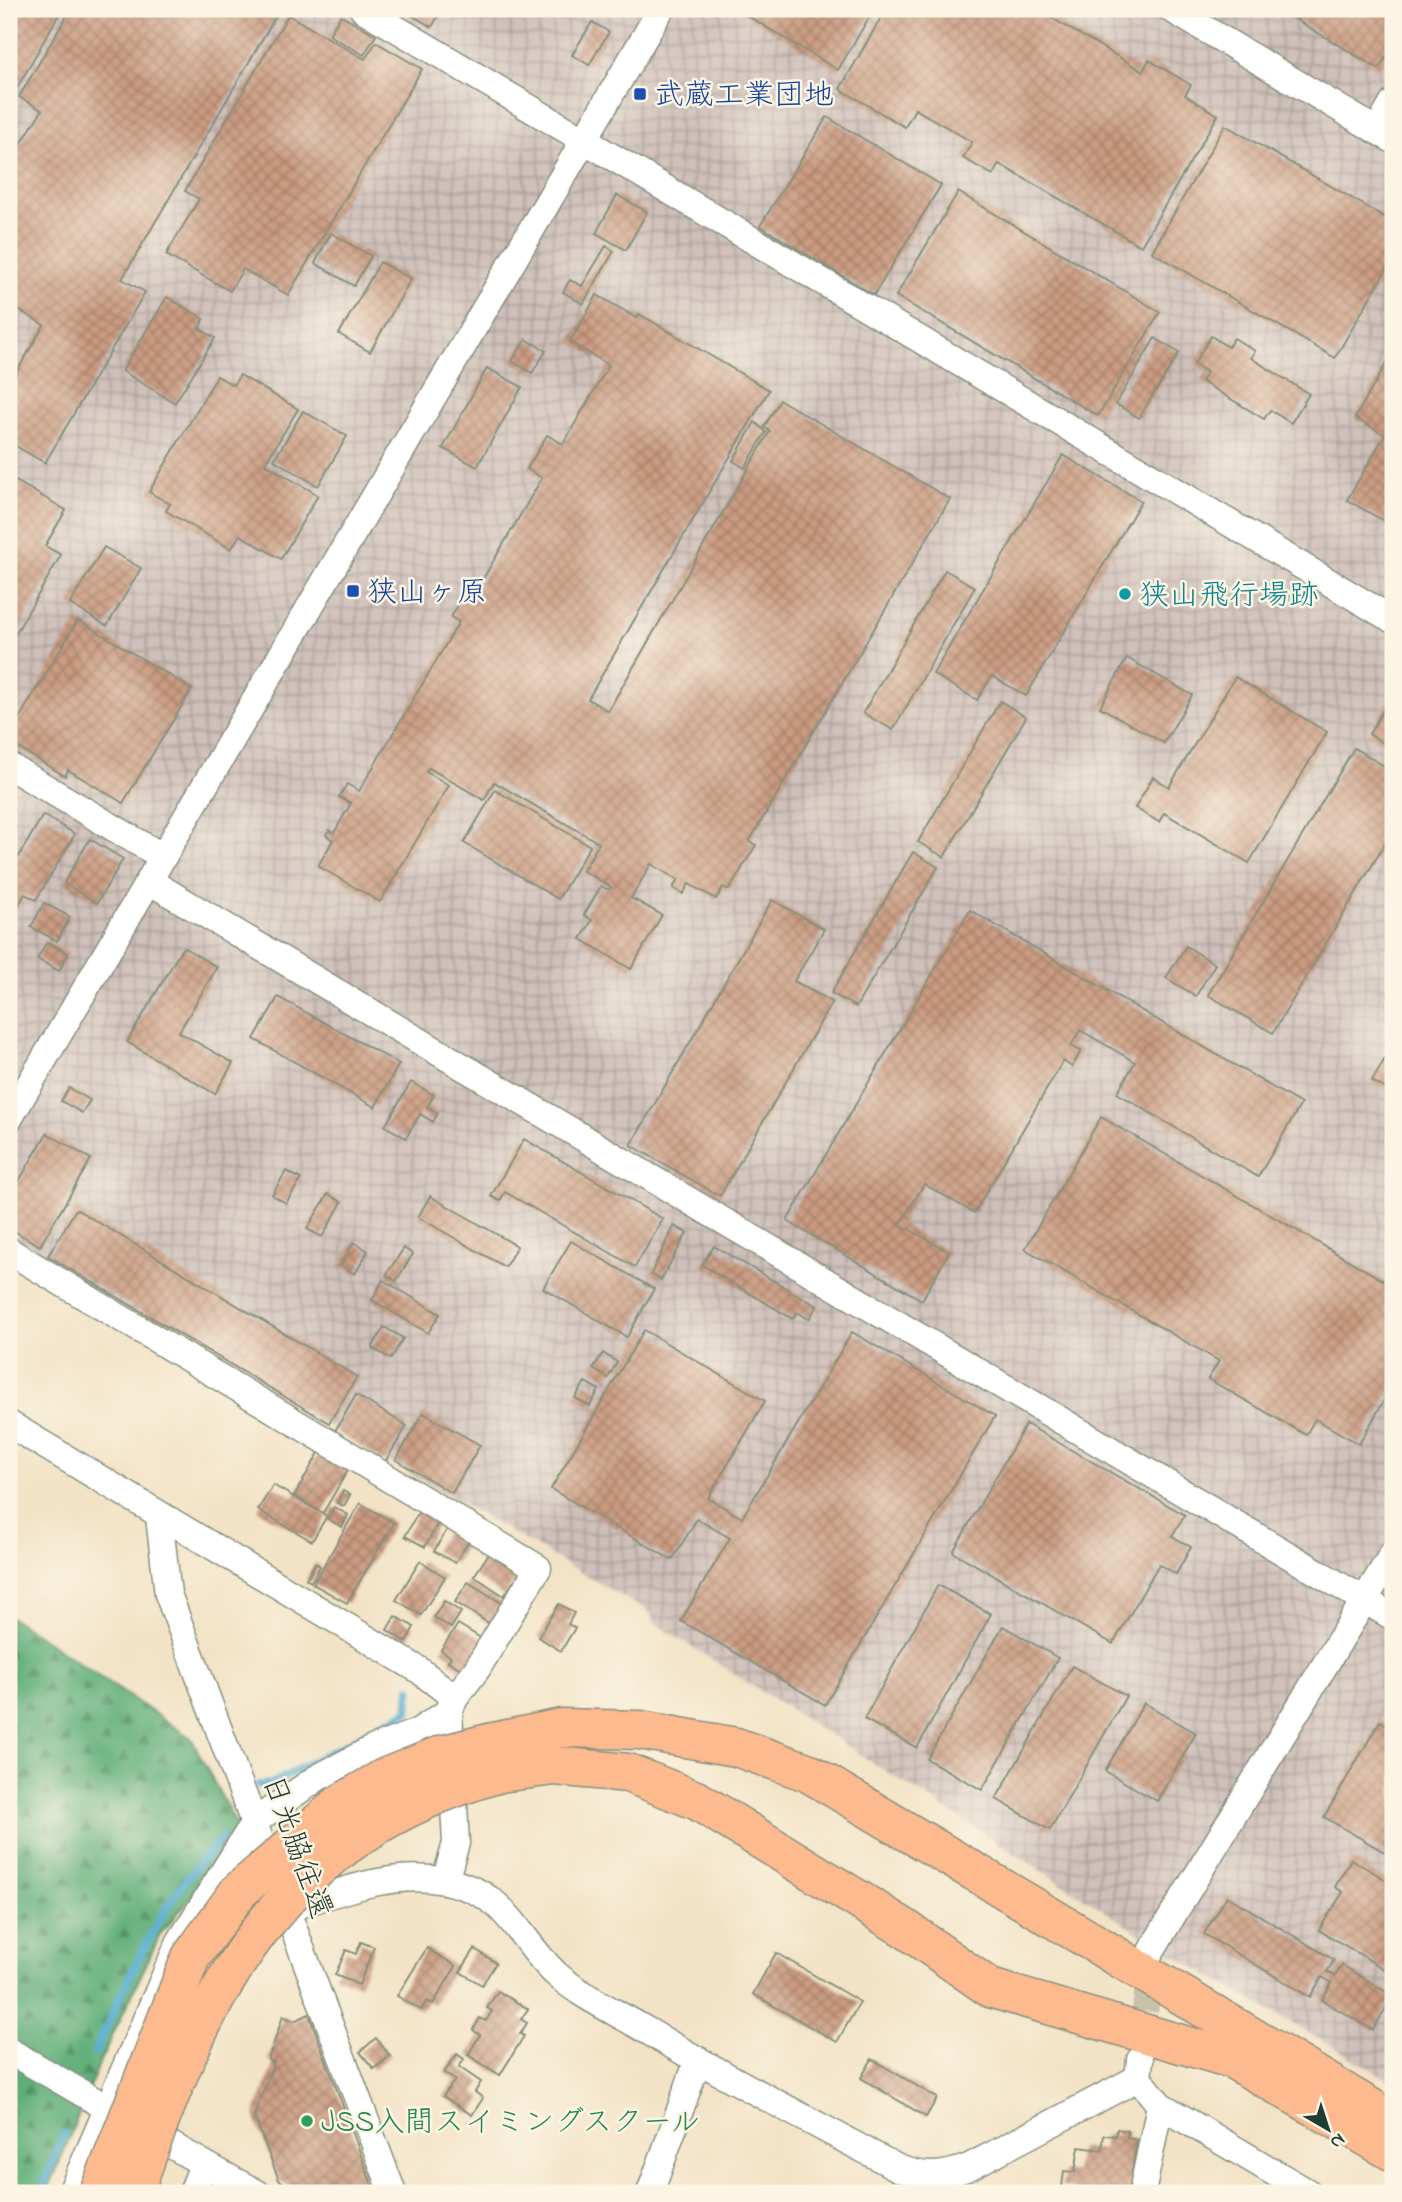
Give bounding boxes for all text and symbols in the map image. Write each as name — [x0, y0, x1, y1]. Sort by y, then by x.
place label: 武蔵工業団地 — [654, 75, 834, 119]
marker: 武蔵工業団地 — [632, 86, 648, 102]
place label: 狭山ヶ原 — [367, 572, 487, 616]
place label: 狭山飛行場跡 — [1139, 575, 1319, 619]
marker: 狭山ヶ原 — [345, 583, 361, 599]
marker: 狭山飛行場跡 — [1117, 586, 1133, 602]
street label: 日光脇往還 — [249, 1769, 342, 1925]
north arrow — [1294, 2094, 1364, 2164]
place label: JSS入間スイミングスクール — [321, 2102, 701, 2146]
marker: JSS入間スイミングスクール — [299, 2113, 315, 2129]
text: N — [1324, 2126, 1351, 2155]

